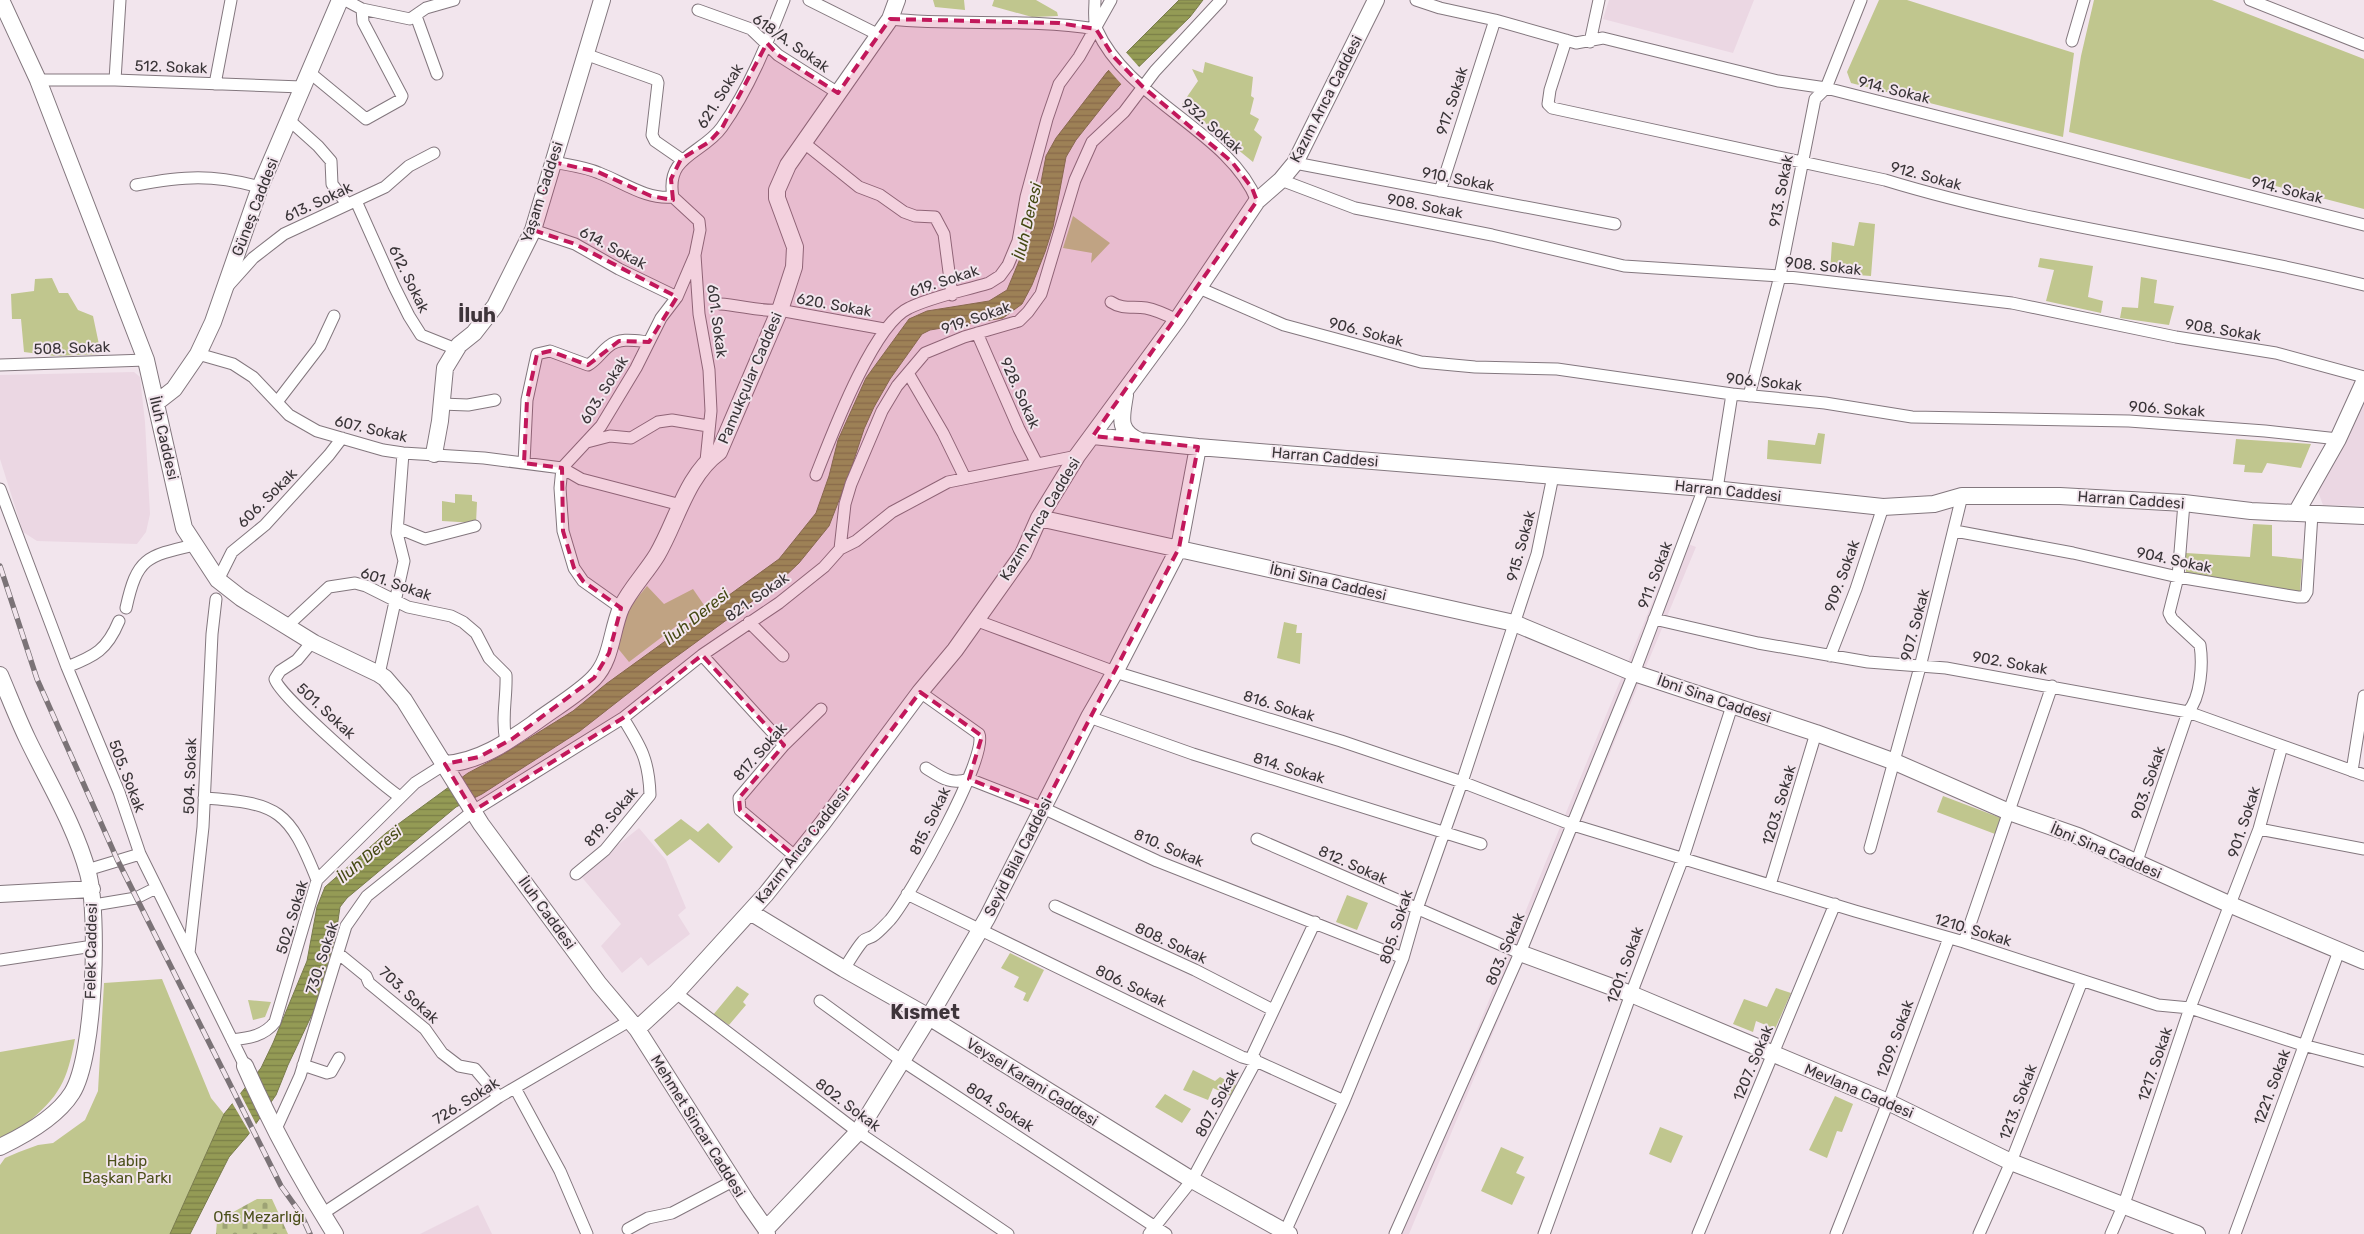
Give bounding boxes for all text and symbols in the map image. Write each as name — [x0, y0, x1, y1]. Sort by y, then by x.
street label: 618/A. Sokak — [749, 10, 833, 76]
street label: Kazım Arıca Caddesi — [1286, 32, 1366, 166]
street label: 512. Sokak — [134, 57, 208, 77]
street label: 621. Sokak — [693, 60, 747, 132]
street label: 917. Sokak — [1432, 64, 1472, 138]
street label: 914. Sokak — [1856, 72, 1932, 108]
street label: 932. Sokak — [1178, 94, 1247, 158]
street label: Yaşam Caddesi — [517, 139, 567, 245]
street label: 913. Sokak — [1765, 153, 1797, 229]
street label: Güneş Caddesi — [228, 155, 282, 259]
street label: 912. Sokak — [1888, 158, 1964, 194]
street label: 910. Sokak — [1420, 163, 1496, 195]
street label: 914. Sokak — [2249, 172, 2325, 208]
street label: 613. Sokak — [281, 178, 355, 226]
water label: İluh Deresi — [1009, 180, 1046, 262]
street label: 908. Sokak — [1386, 190, 1465, 222]
street label: 614. Sokak — [576, 223, 650, 273]
street label: 612. Sokak — [385, 242, 433, 316]
street label: 908. Sokak — [1784, 253, 1862, 279]
street label: 619. Sokak — [907, 261, 981, 301]
street label: 601. Sokak — [703, 283, 731, 359]
street label: 620. Sokak — [795, 290, 873, 321]
street label: 919. Sokak — [939, 298, 1013, 338]
district label: İluh — [458, 303, 496, 327]
street label: Pamukçular Caddesi — [714, 309, 786, 447]
street label: 906. Sokak — [1327, 313, 1406, 351]
street label: 908. Sokak — [2184, 315, 2263, 345]
street label: 508. Sokak — [33, 338, 111, 358]
street label: 603. Sokak — [576, 353, 632, 427]
street label: 928. Sokak — [996, 355, 1044, 432]
street label: 906. Sokak — [1725, 369, 1803, 395]
street label: İluh Caddesi — [146, 394, 182, 482]
street label: 906. Sokak — [2128, 397, 2206, 421]
street label: 607. Sokak — [333, 412, 409, 446]
street label: Harran Caddesi — [1271, 443, 1379, 471]
street label: Kazım Arıca Caddesi — [996, 454, 1084, 584]
street label: 606. Sokak — [234, 464, 301, 531]
street label: Harran Caddesi — [1674, 476, 1782, 506]
street label: Harran Caddesi — [2077, 487, 2185, 513]
street label: 915. Sokak — [1503, 508, 1539, 584]
street label: 909. Sokak — [1821, 537, 1863, 614]
street label: 911. Sokak — [1634, 539, 1676, 611]
street label: 904. Sokak — [2135, 543, 2214, 577]
street label: İbni Sina Caddesi — [1268, 560, 1388, 604]
street label: 601. Sokak — [358, 563, 434, 605]
street label: 821. Sokak — [722, 568, 793, 626]
water label: İluh Deresi — [660, 584, 734, 649]
street label: 907. Sokak — [1897, 587, 1933, 663]
street label: 902. Sokak — [1971, 648, 2049, 679]
street label: İbni Sina Caddesi — [1655, 671, 1773, 727]
street label: 501. Sokak — [293, 679, 359, 743]
street label: 816. Sokak — [1241, 687, 1317, 726]
street label: 817. Sokak — [729, 719, 791, 785]
street label: 505. Sokak — [105, 737, 149, 815]
street label: 504. Sokak — [180, 737, 200, 815]
street label: 903. Sokak — [2127, 744, 2169, 822]
street label: 814. Sokak — [1251, 749, 1327, 788]
street label: 1203. Sokak — [1758, 763, 1800, 847]
street label: 819. Sokak — [580, 783, 642, 850]
street label: 815. Sokak — [906, 784, 954, 858]
street label: 901. Sokak — [2224, 784, 2264, 860]
street label: Kazım Arıca Caddesi — [752, 785, 852, 907]
street label: Seyid Bilal Caddesi — [980, 795, 1056, 919]
street label: İbni Sina Caddesi — [2048, 819, 2164, 883]
water label: İluh Deresi — [333, 821, 406, 887]
street label: 810. Sokak — [1131, 825, 1207, 871]
street label: 812. Sokak — [1316, 842, 1391, 888]
street label: İluh Caddesi — [515, 873, 579, 953]
street label: 502. Sokak — [272, 878, 312, 956]
street label: 805. Sokak — [1376, 887, 1417, 966]
street label: Felek Caddesi — [81, 903, 101, 999]
street label: 803. Sokak — [1482, 910, 1528, 988]
street label: 1210. Sokak — [1932, 910, 2014, 950]
street label: 808. Sokak — [1132, 918, 1210, 968]
street label: 730. Sokak — [302, 919, 342, 996]
street label: 1201. Sokak — [1603, 924, 1647, 1006]
street label: 806. Sokak — [1092, 961, 1170, 1011]
street label: 703. Sokak — [375, 963, 443, 1027]
street label: 1209. Sokak — [1873, 997, 1918, 1080]
district label: Kısmet — [890, 1000, 960, 1024]
street label: 1207. Sokak — [1729, 1022, 1777, 1104]
street label: 1217. Sokak — [2134, 1024, 2176, 1104]
street label: Veysel Karani Caddesi — [963, 1034, 1101, 1130]
street label: 1221. Sokak — [2250, 1046, 2294, 1127]
street label: Mehmet Sincar Caddesi — [647, 1052, 749, 1200]
street label: Mevlana Caddesi — [1802, 1060, 1916, 1122]
street label: 1213. Sokak — [1995, 1061, 2041, 1142]
street label: 807. Sokak — [1191, 1066, 1243, 1140]
street label: 726. Sokak — [430, 1073, 503, 1128]
street label: 802. Sokak — [812, 1075, 884, 1135]
street label: 804. Sokak — [963, 1078, 1037, 1136]
park label: Habip Başkan Parkı — [82, 1152, 172, 1187]
park label: Ofis Mezarlığı — [213, 1208, 305, 1226]

